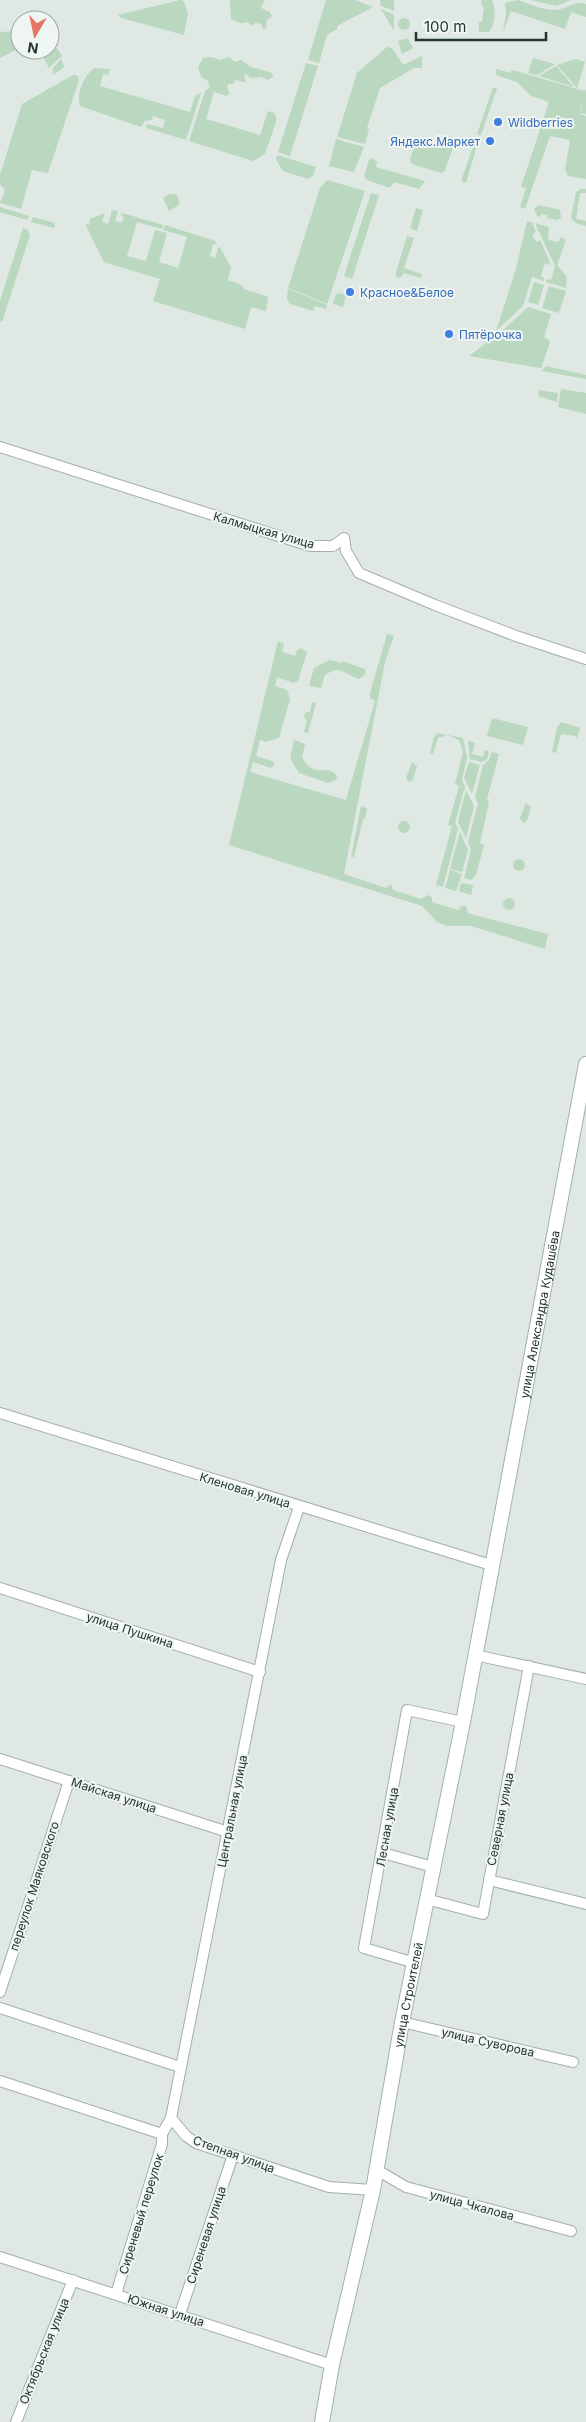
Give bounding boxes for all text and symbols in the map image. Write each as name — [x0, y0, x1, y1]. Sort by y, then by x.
north arrow — [10, 10, 60, 60]
scale bar — [416, 10, 546, 42]
text: 100 m — [424, 17, 466, 36]
text: N — [26, 39, 39, 58]
place label: Wildberries — [508, 115, 573, 130]
marker: Wildberries — [492, 116, 504, 128]
place label: Яндекс.Маркет — [390, 134, 480, 149]
marker: Яндекс.Маркет — [484, 135, 496, 147]
place label: Красное&Белое — [360, 285, 454, 300]
marker: Красное&Белое — [344, 286, 356, 298]
place label: Пятёрочка — [459, 327, 522, 342]
marker: Пятёрочка — [443, 328, 455, 340]
street label: Калмыцкая улица — [212, 508, 316, 552]
street label: улица Александра Кудашёва — [516, 1229, 562, 1399]
street label: Кленовая улица — [198, 1469, 292, 1511]
street label: улица Пушкина — [85, 1609, 175, 1651]
street label: Центральная улица — [214, 1753, 250, 1869]
street label: Северная улица — [484, 1771, 516, 1867]
street label: Майская улица — [69, 1774, 159, 1816]
street label: Лесная улица — [373, 1786, 401, 1868]
street label: переулок Маяковского — [6, 1819, 62, 1953]
street label: улица Строителей — [390, 1941, 426, 2049]
street label: улица Суворова — [440, 2024, 536, 2060]
street label: Степная улица — [191, 2132, 277, 2176]
street label: Сиреневый переулок — [116, 2151, 167, 2276]
street label: Сиреневая улица — [183, 2184, 229, 2286]
street label: улица Чкалова — [428, 2187, 516, 2223]
street label: Южная улица — [126, 2291, 206, 2329]
street label: Октябрьская улица — [16, 2296, 72, 2406]

